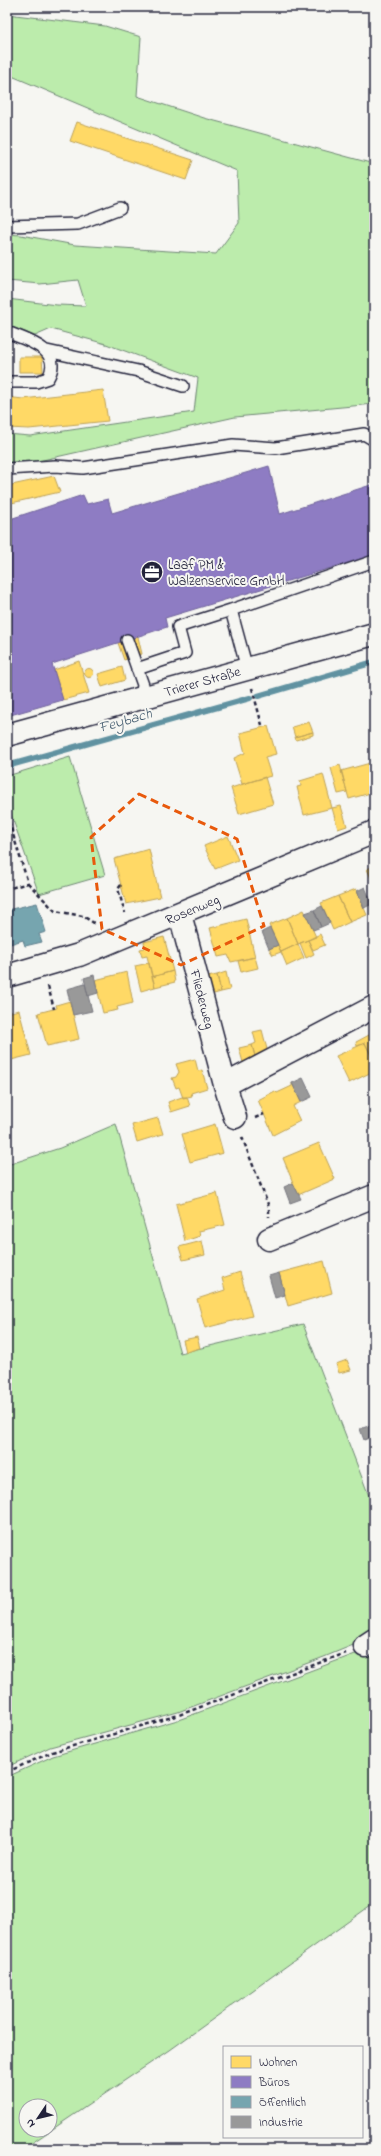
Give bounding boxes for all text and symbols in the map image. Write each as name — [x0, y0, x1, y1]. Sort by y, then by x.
place label: Laaf PM & Walzenservice GmbH — [168, 555, 285, 592]
office icon: Laaf PM & Walzenservice GmbH — [139, 559, 165, 585]
street label: Trierer Straße — [162, 661, 244, 703]
water label: Feybach — [96, 703, 156, 740]
street label: Rosenweg — [162, 890, 223, 932]
street label: Fliederweg — [182, 967, 220, 1032]
legend — [223, 2046, 363, 2138]
text: Wohnen — [259, 2054, 297, 2072]
text: Büros — [258, 2074, 290, 2092]
text: Öffentlich — [259, 2094, 306, 2112]
north arrow — [18, 2098, 58, 2138]
text: Industrie — [259, 2114, 303, 2132]
text: N — [22, 2116, 39, 2131]

